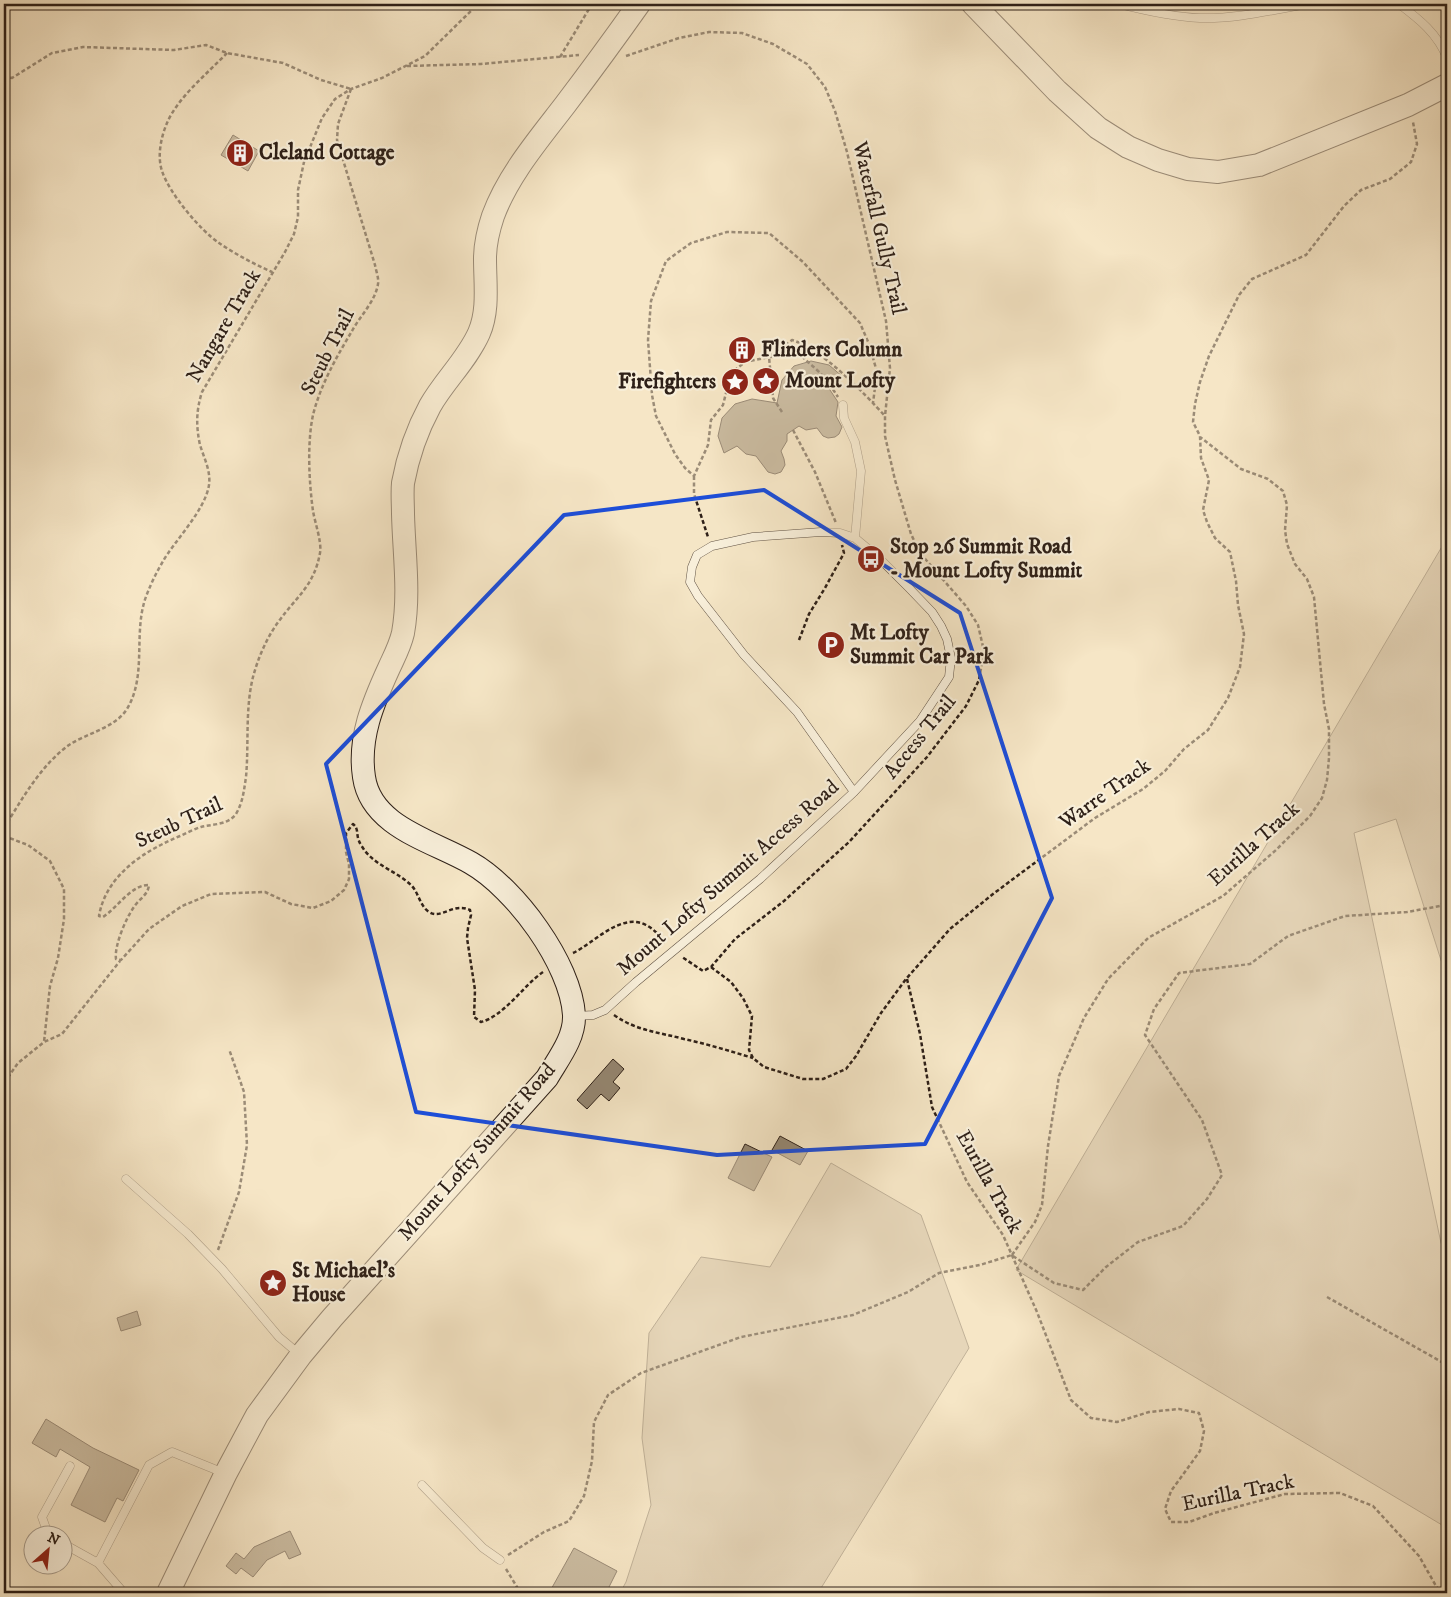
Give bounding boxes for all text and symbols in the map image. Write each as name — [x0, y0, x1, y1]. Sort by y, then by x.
building icon: Cleland Cottage — [225, 138, 255, 168]
street label: Waterfall Gully Trail — [846, 138, 912, 318]
place label: Cleland Cottage — [259, 140, 395, 166]
street label: Nangare Track — [181, 264, 267, 387]
street label: Steub Trail — [295, 304, 361, 399]
building icon: Flinders Column — [727, 335, 757, 365]
place label: Flinders Column — [761, 337, 903, 363]
place icon: Mount Lofty — [751, 366, 781, 396]
place icon: Firefighters — [720, 367, 750, 397]
place label: Mount Lofty — [785, 368, 896, 394]
place label: Firefighters — [618, 369, 716, 395]
place label: Stop 26 Summit Road - Mount Lofty Summit — [890, 534, 1083, 584]
bus stop icon: Stop 26 Summit Road - Mount Lofty Summit — [856, 544, 886, 574]
place label: Mt Lofty Summit Car Park — [850, 620, 994, 670]
parking icon: Mt Lofty Summit Car Park — [816, 630, 846, 660]
street label: Access Trail — [878, 689, 962, 784]
street label: Warre Track — [1053, 753, 1156, 836]
street label: Mount Lofty Summit Access Road — [612, 774, 845, 982]
street label: Steub Trail — [131, 791, 227, 854]
street label: Eurilla Track — [1203, 796, 1306, 892]
street label: Mount Lofty Summit Road — [393, 1057, 562, 1246]
street label: Eurilla Track — [950, 1126, 1028, 1239]
place label: St Michael's House — [292, 1258, 395, 1308]
place icon: St Michael's House — [258, 1268, 288, 1298]
street label: Eurilla Track — [1179, 1468, 1297, 1518]
north arrow — [22, 1524, 72, 1574]
text: N — [44, 1529, 63, 1550]

